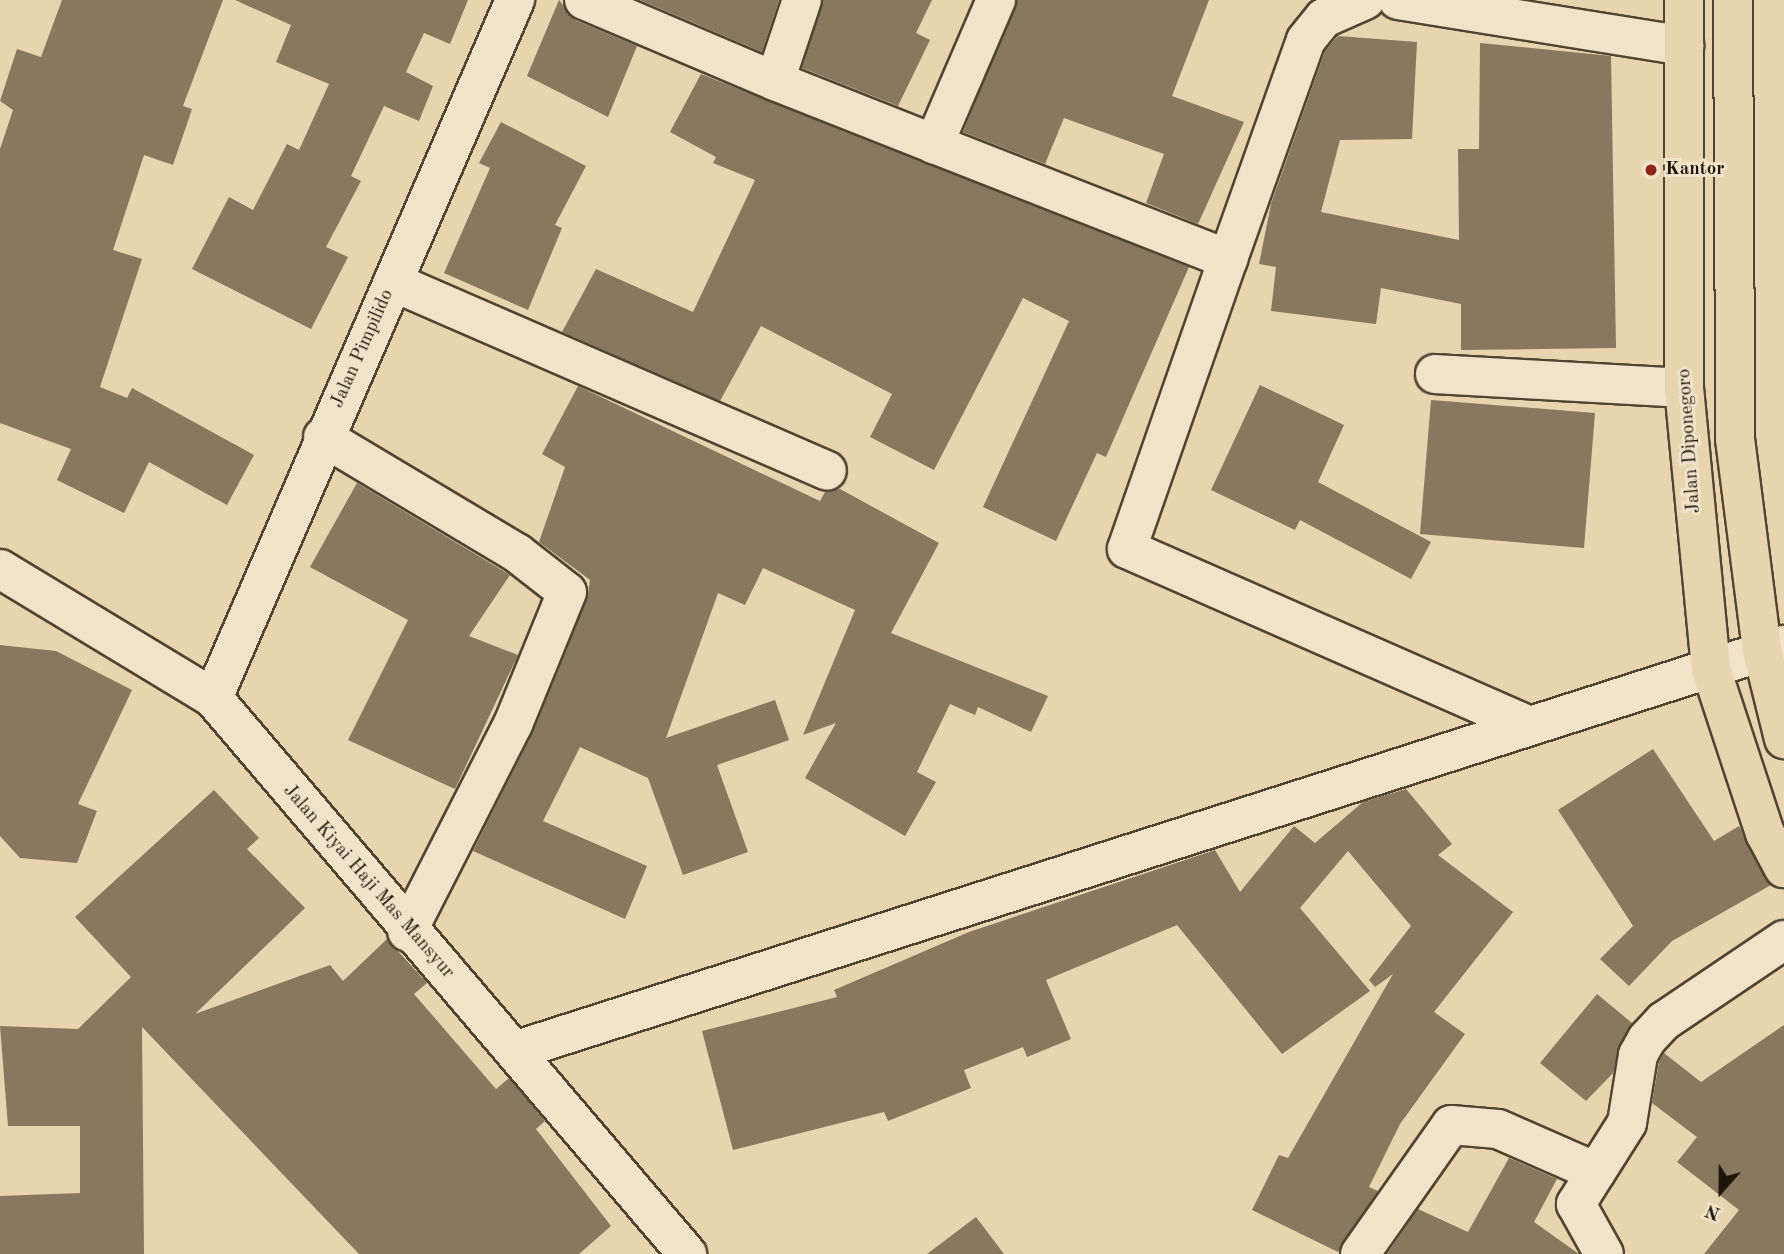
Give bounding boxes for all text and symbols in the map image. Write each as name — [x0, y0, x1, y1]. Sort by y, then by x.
place label: Kantor — [1665, 159, 1725, 181]
marker: Kantor — [1643, 162, 1659, 178]
street label: Jalan Pimpilido — [327, 286, 399, 412]
street label: Jalan Diponegoro — [1674, 368, 1706, 514]
street label: Jalan Kiyai Haji Mas Mansyur — [277, 780, 459, 984]
north arrow — [1686, 1156, 1756, 1226]
text: N — [1703, 1200, 1723, 1223]

